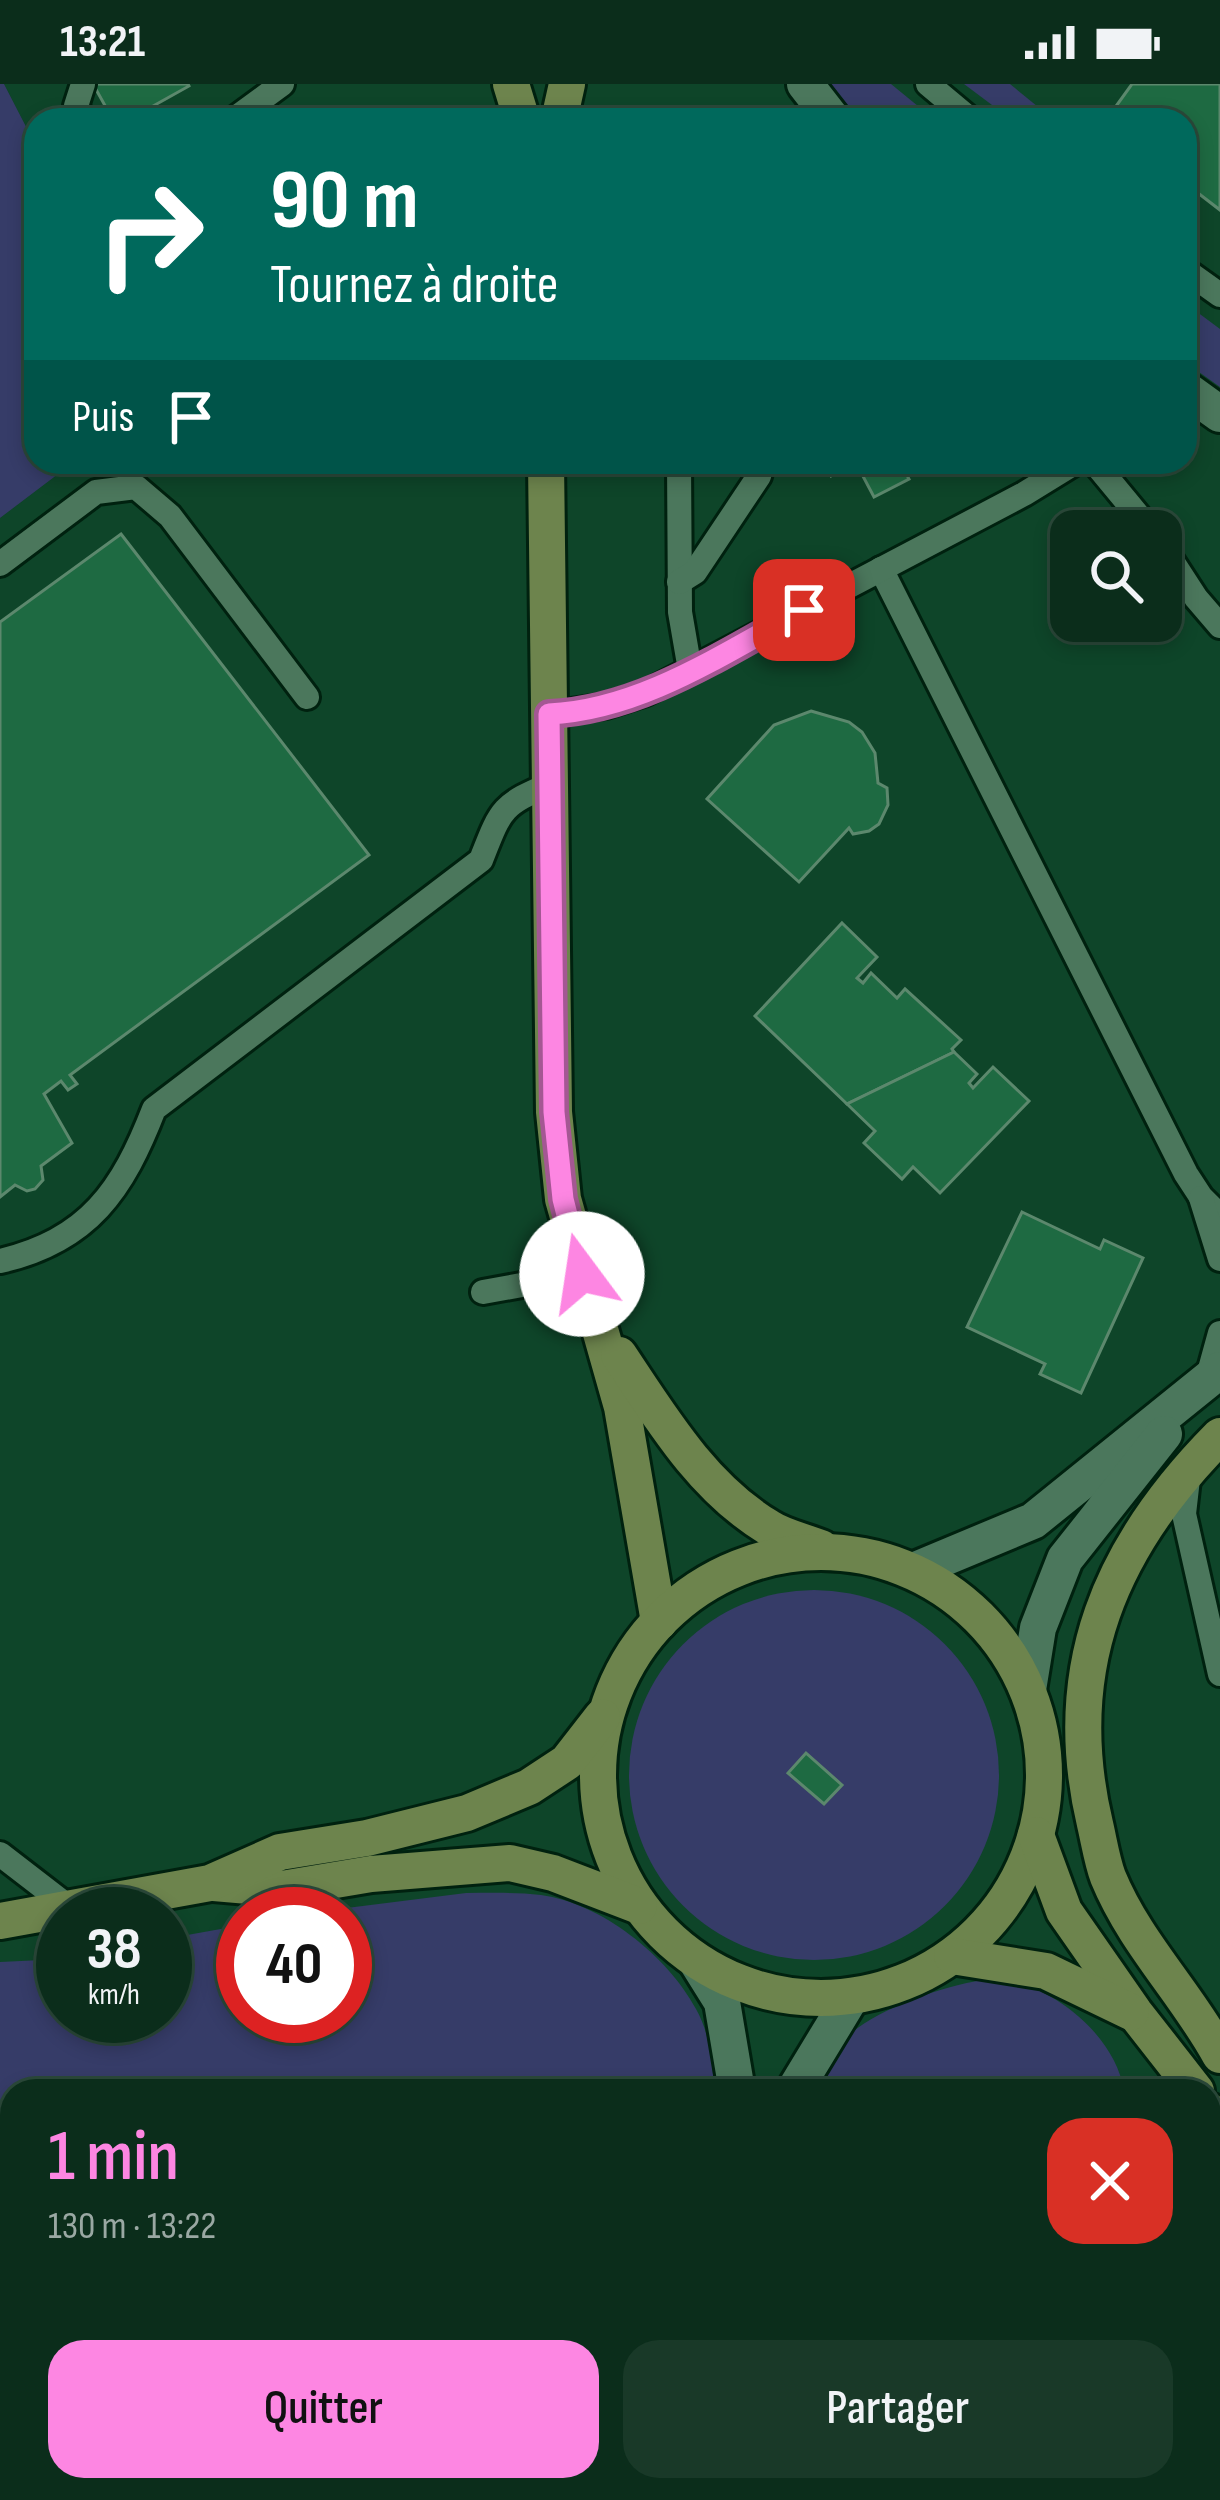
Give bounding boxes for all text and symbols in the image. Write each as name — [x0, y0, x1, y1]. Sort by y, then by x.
text: 13:21 — [60, 15, 145, 70]
text: 90 m — [270, 151, 419, 252]
icon: right — [72, 156, 228, 312]
text: Tournez à droite — [270, 253, 558, 318]
icon: arrive — [158, 384, 224, 450]
text: Puis — [72, 390, 134, 445]
map controls — [1050, 510, 1182, 642]
button: search — [1050, 510, 1182, 642]
pin — [753, 559, 855, 661]
icon: arrive — [771, 577, 837, 643]
position arrow — [519, 1211, 645, 1337]
speed limit sign: 40 — [216, 1887, 372, 2043]
text: 38 — [86, 1914, 142, 1986]
text: km/h — [88, 1977, 140, 2013]
text: 1 min — [48, 2114, 179, 2201]
button: close — [1047, 2118, 1173, 2244]
text: 130 m · 13:22 — [48, 2203, 216, 2250]
button: Quitter — [48, 2340, 599, 2478]
button: Partager — [623, 2340, 1173, 2478]

